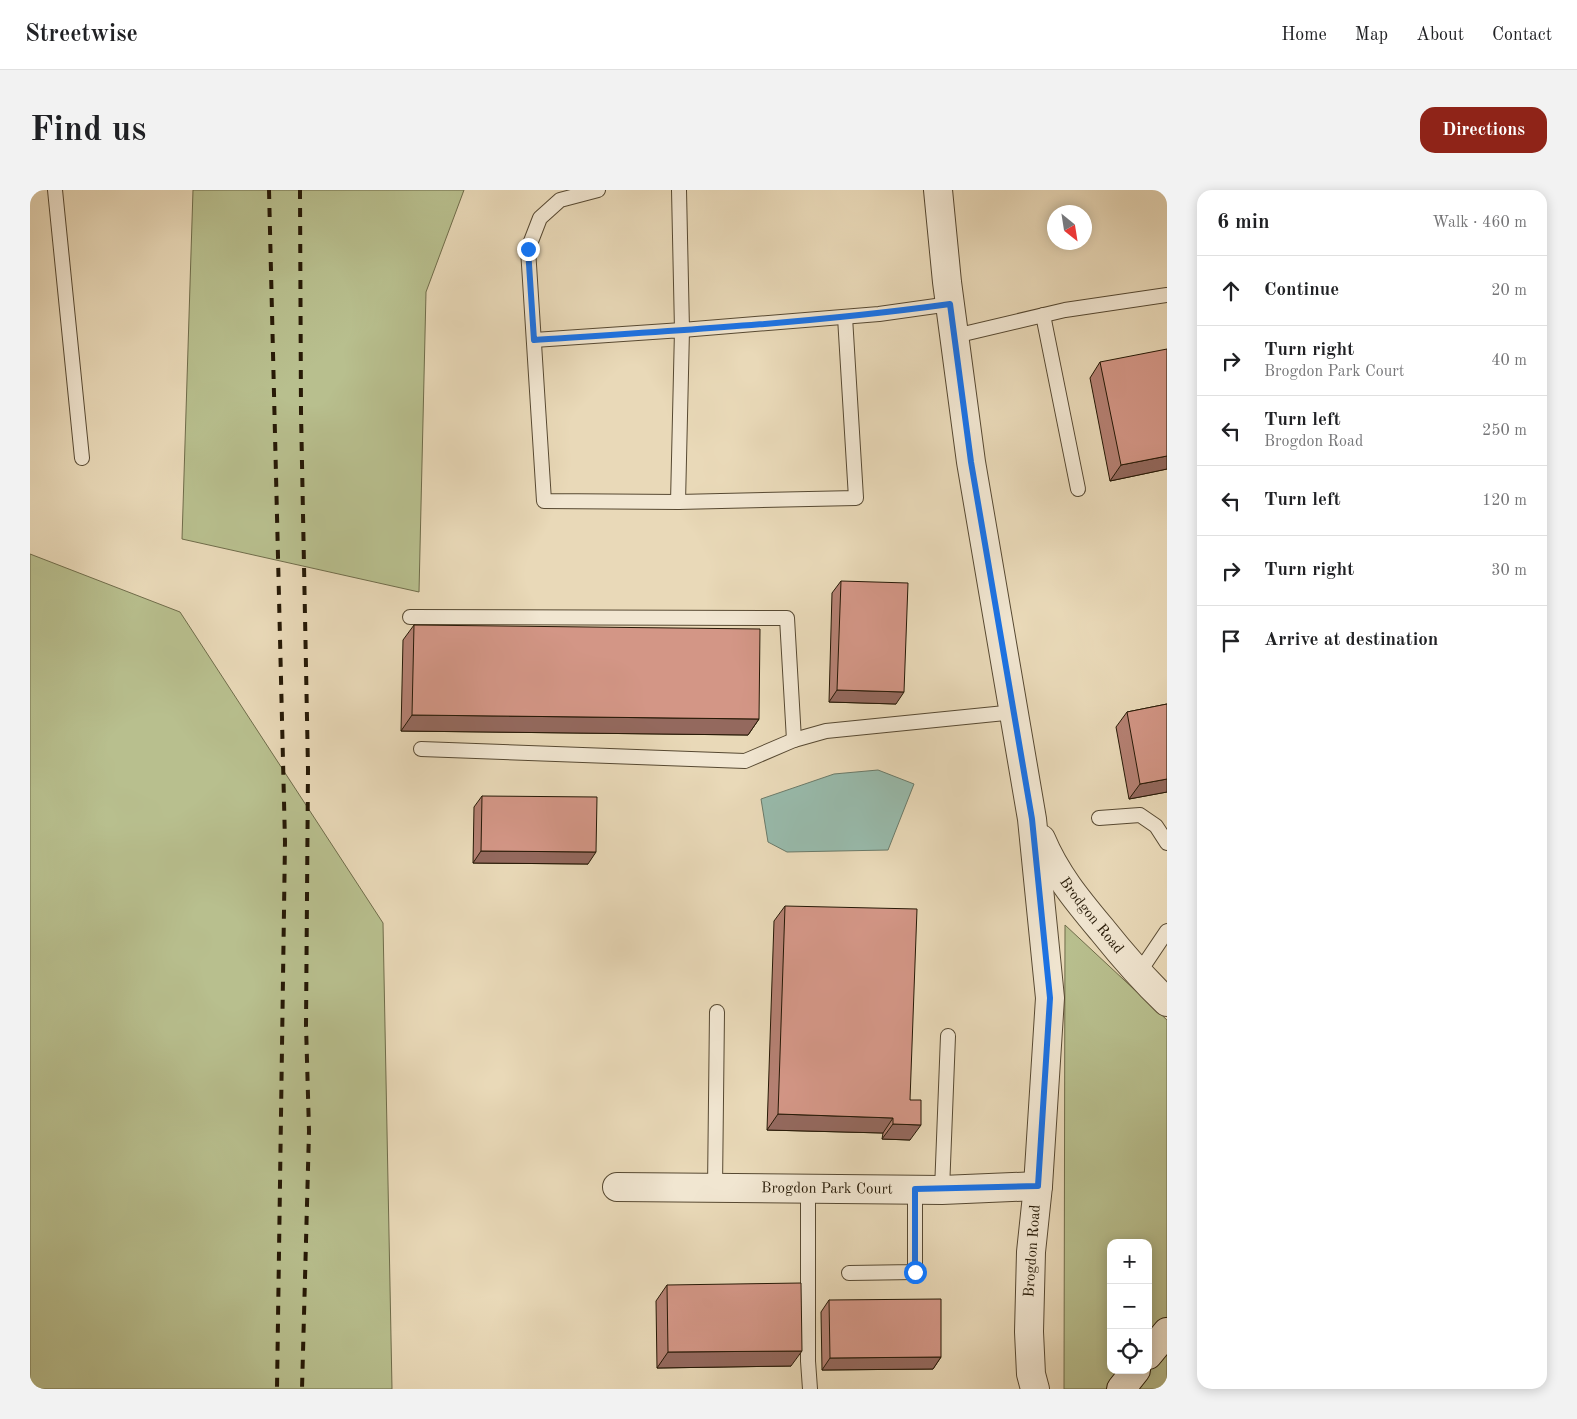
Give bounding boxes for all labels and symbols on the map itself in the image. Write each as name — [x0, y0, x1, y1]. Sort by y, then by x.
north arrow — [1047, 205, 1092, 250]
route end — [517, 238, 540, 261]
street label: Brodgon Road — [1056, 875, 1126, 957]
street label: Brogdon Park Court — [761, 1181, 893, 1197]
street label: Brogdon Road — [1022, 1204, 1044, 1298]
route start — [904, 1261, 927, 1284]

